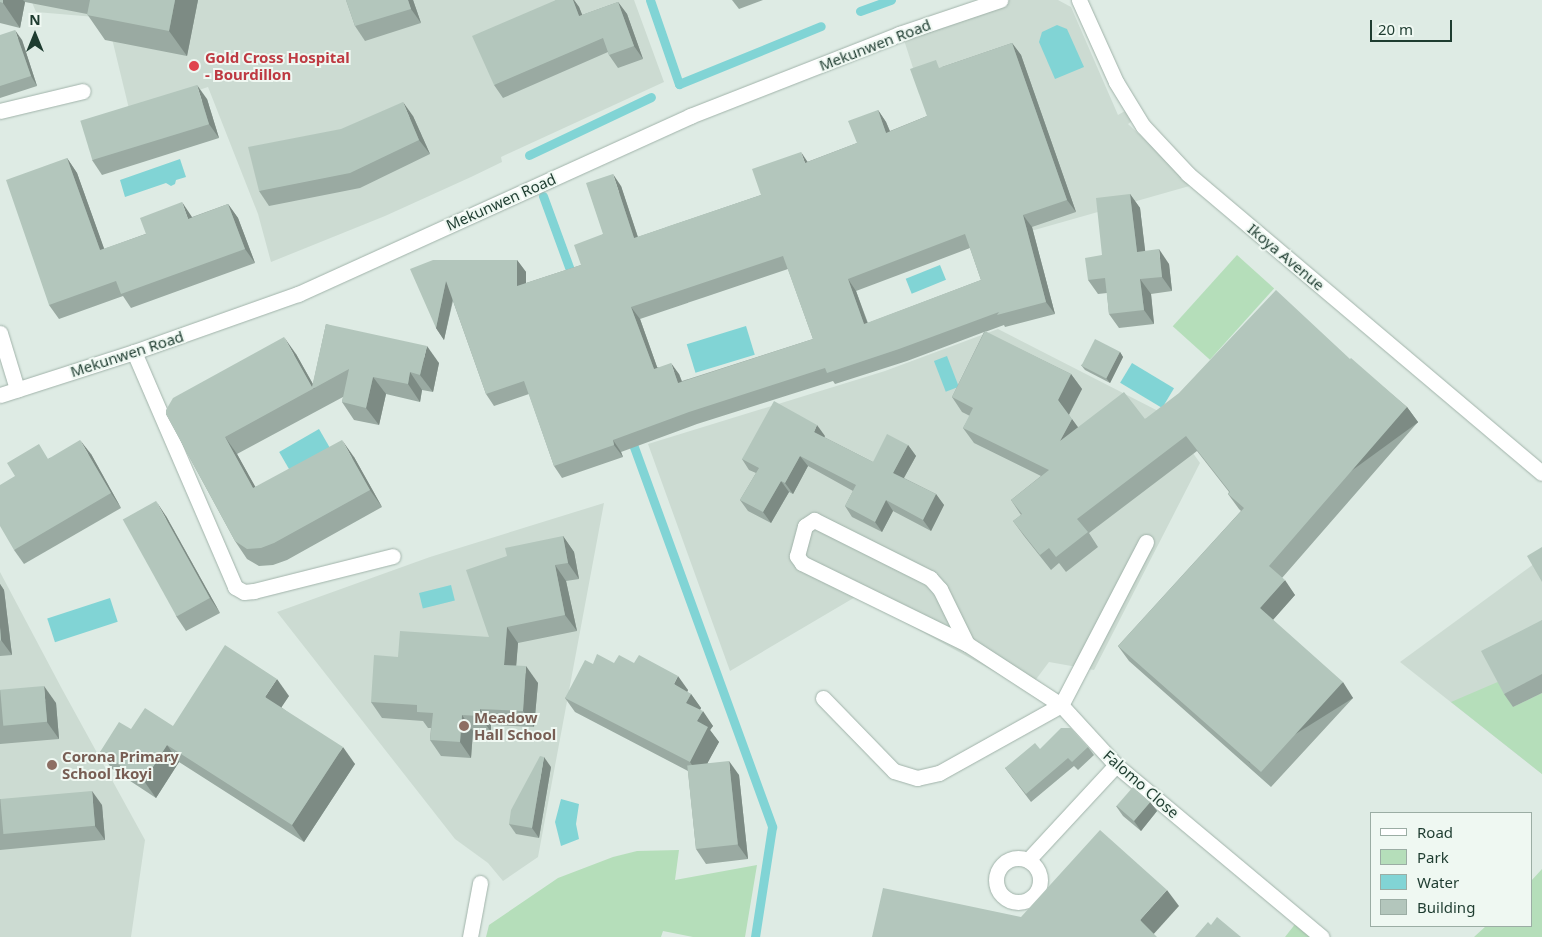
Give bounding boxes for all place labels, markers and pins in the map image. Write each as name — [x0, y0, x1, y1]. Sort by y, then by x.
place label: Gold Cross Hospital - Bourdillon — [205, 48, 350, 83]
marker: Gold Cross Hospital - Bourdillon — [187, 59, 201, 73]
place label: Meadow Hall School — [474, 708, 556, 743]
marker: Meadow Hall School — [458, 720, 470, 732]
place label: Corona Primary School Ikoyi — [62, 747, 179, 782]
marker: Corona Primary School Ikoyi — [46, 759, 58, 771]

